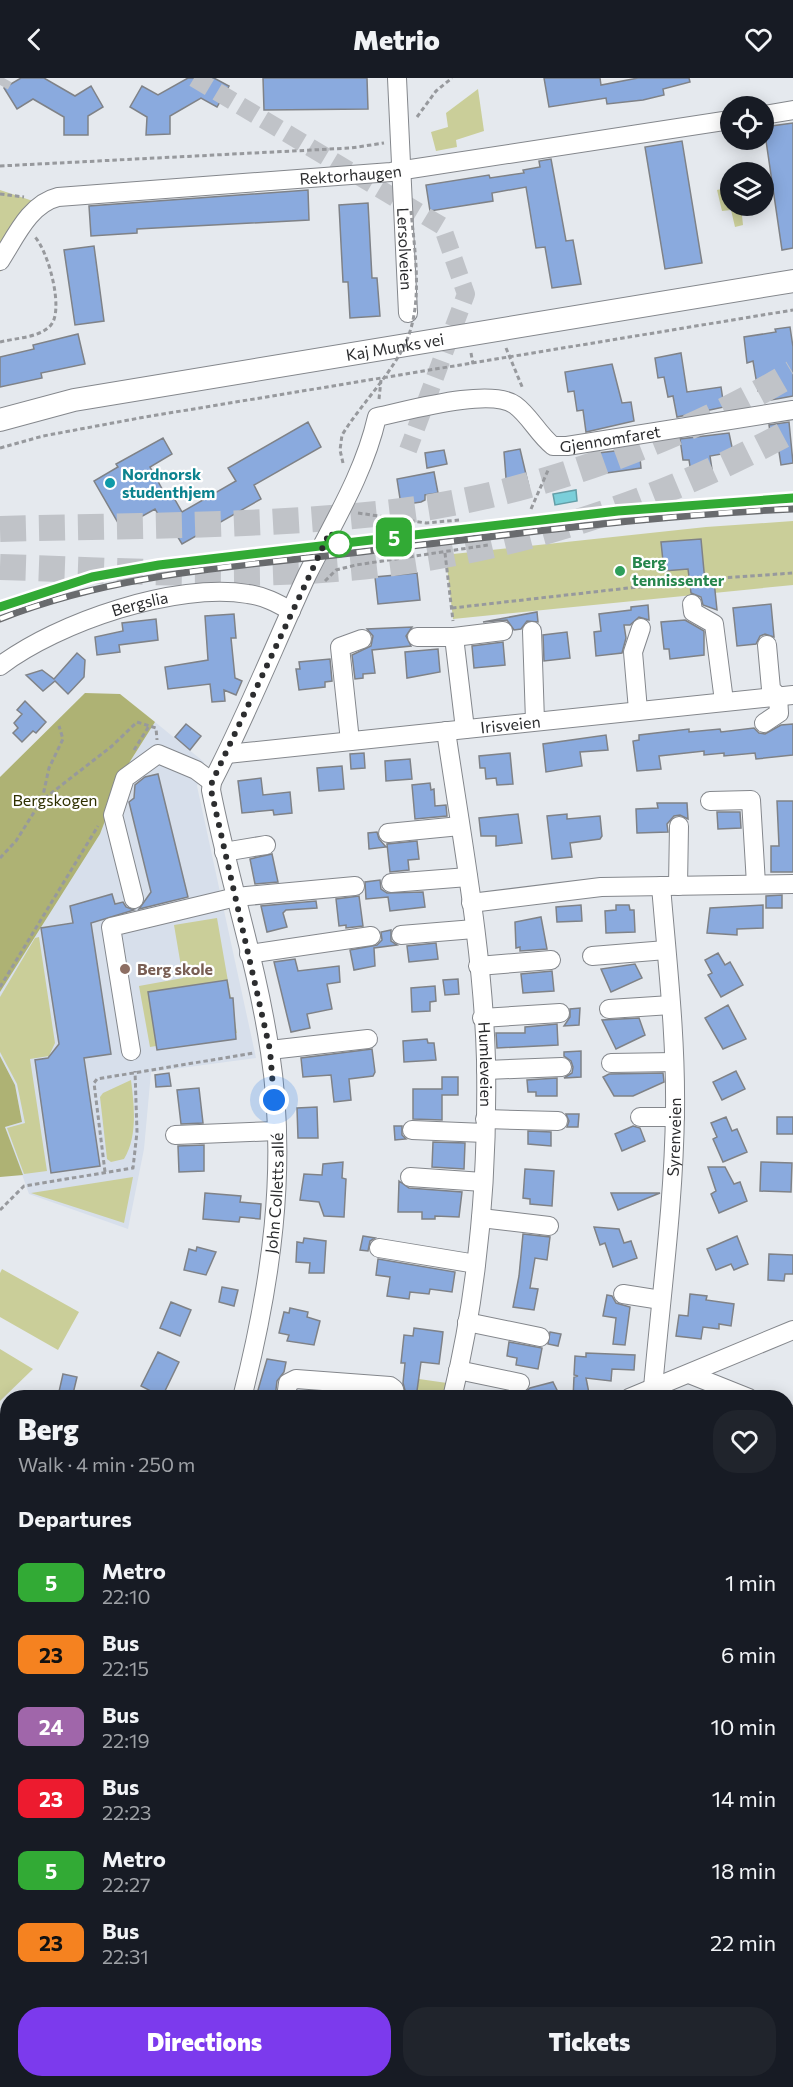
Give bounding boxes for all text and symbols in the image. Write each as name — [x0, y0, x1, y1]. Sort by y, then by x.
icon: back — [18, 23, 51, 56]
text: Metrio — [353, 23, 440, 56]
icon: heart — [742, 23, 775, 56]
map controls — [720, 96, 774, 216]
button: locate — [720, 96, 774, 150]
street label: Rektorhaugen — [299, 161, 403, 188]
button: layers — [720, 162, 774, 216]
street label: Lersolveien — [394, 207, 417, 291]
street label: Kaj Munks vei — [344, 329, 445, 364]
street label: Gjennomfaret — [560, 421, 662, 455]
place label: Nordnorsk studenthjem — [122, 464, 215, 501]
marker: Nordnorsk studenthjem — [103, 476, 117, 490]
line badge: 5 — [374, 518, 414, 556]
text: 5 — [388, 525, 400, 550]
unlabelled marker — [326, 531, 352, 557]
place label: Berg tennissenter — [632, 552, 725, 589]
marker: Berg tennissenter — [613, 564, 627, 578]
street label: Bergslia — [109, 587, 170, 620]
street label: Irisveien — [479, 711, 541, 737]
park label: Bergskogen — [12, 790, 98, 809]
place label: Berg skole — [137, 959, 213, 978]
marker: Berg skole — [118, 962, 132, 976]
street label: Humleveien — [475, 1021, 496, 1107]
your location — [259, 1085, 289, 1115]
street label: Syrenveien — [662, 1097, 684, 1177]
street label: John Colletts allé — [261, 1132, 286, 1255]
button: heart — [713, 1410, 776, 1473]
text: Berg — [18, 1412, 79, 1446]
text: Walk · 4 min · 250 m — [18, 1452, 195, 1476]
text: Departures — [18, 1505, 132, 1532]
text: Metro — [102, 1557, 166, 1584]
text: 1 min — [725, 1569, 776, 1596]
text: 5 — [45, 1570, 57, 1595]
text: 22:10 — [102, 1584, 151, 1608]
text: Bus — [102, 1629, 139, 1656]
text: 6 min — [721, 1641, 776, 1668]
text: 23 — [39, 1642, 63, 1667]
text: 22:15 — [102, 1656, 149, 1680]
text: Bus — [102, 1701, 139, 1728]
text: 10 min — [711, 1713, 776, 1740]
text: 24 — [39, 1714, 63, 1739]
text: 22:19 — [102, 1728, 150, 1752]
text: Bus — [102, 1773, 139, 1800]
text: 14 min — [712, 1785, 776, 1812]
text: 23 — [39, 1786, 63, 1811]
text: 22:23 — [102, 1800, 151, 1824]
text: Metro — [102, 1845, 166, 1872]
text: 18 min — [712, 1857, 776, 1884]
text: 5 — [45, 1858, 57, 1883]
text: 22:27 — [102, 1872, 151, 1896]
text: Bus — [102, 1917, 139, 1944]
text: 22 min — [710, 1929, 776, 1956]
text: 23 — [39, 1930, 63, 1955]
text: 22:31 — [102, 1944, 149, 1968]
button: Directions — [18, 2007, 391, 2076]
button: Tickets — [403, 2007, 776, 2076]

